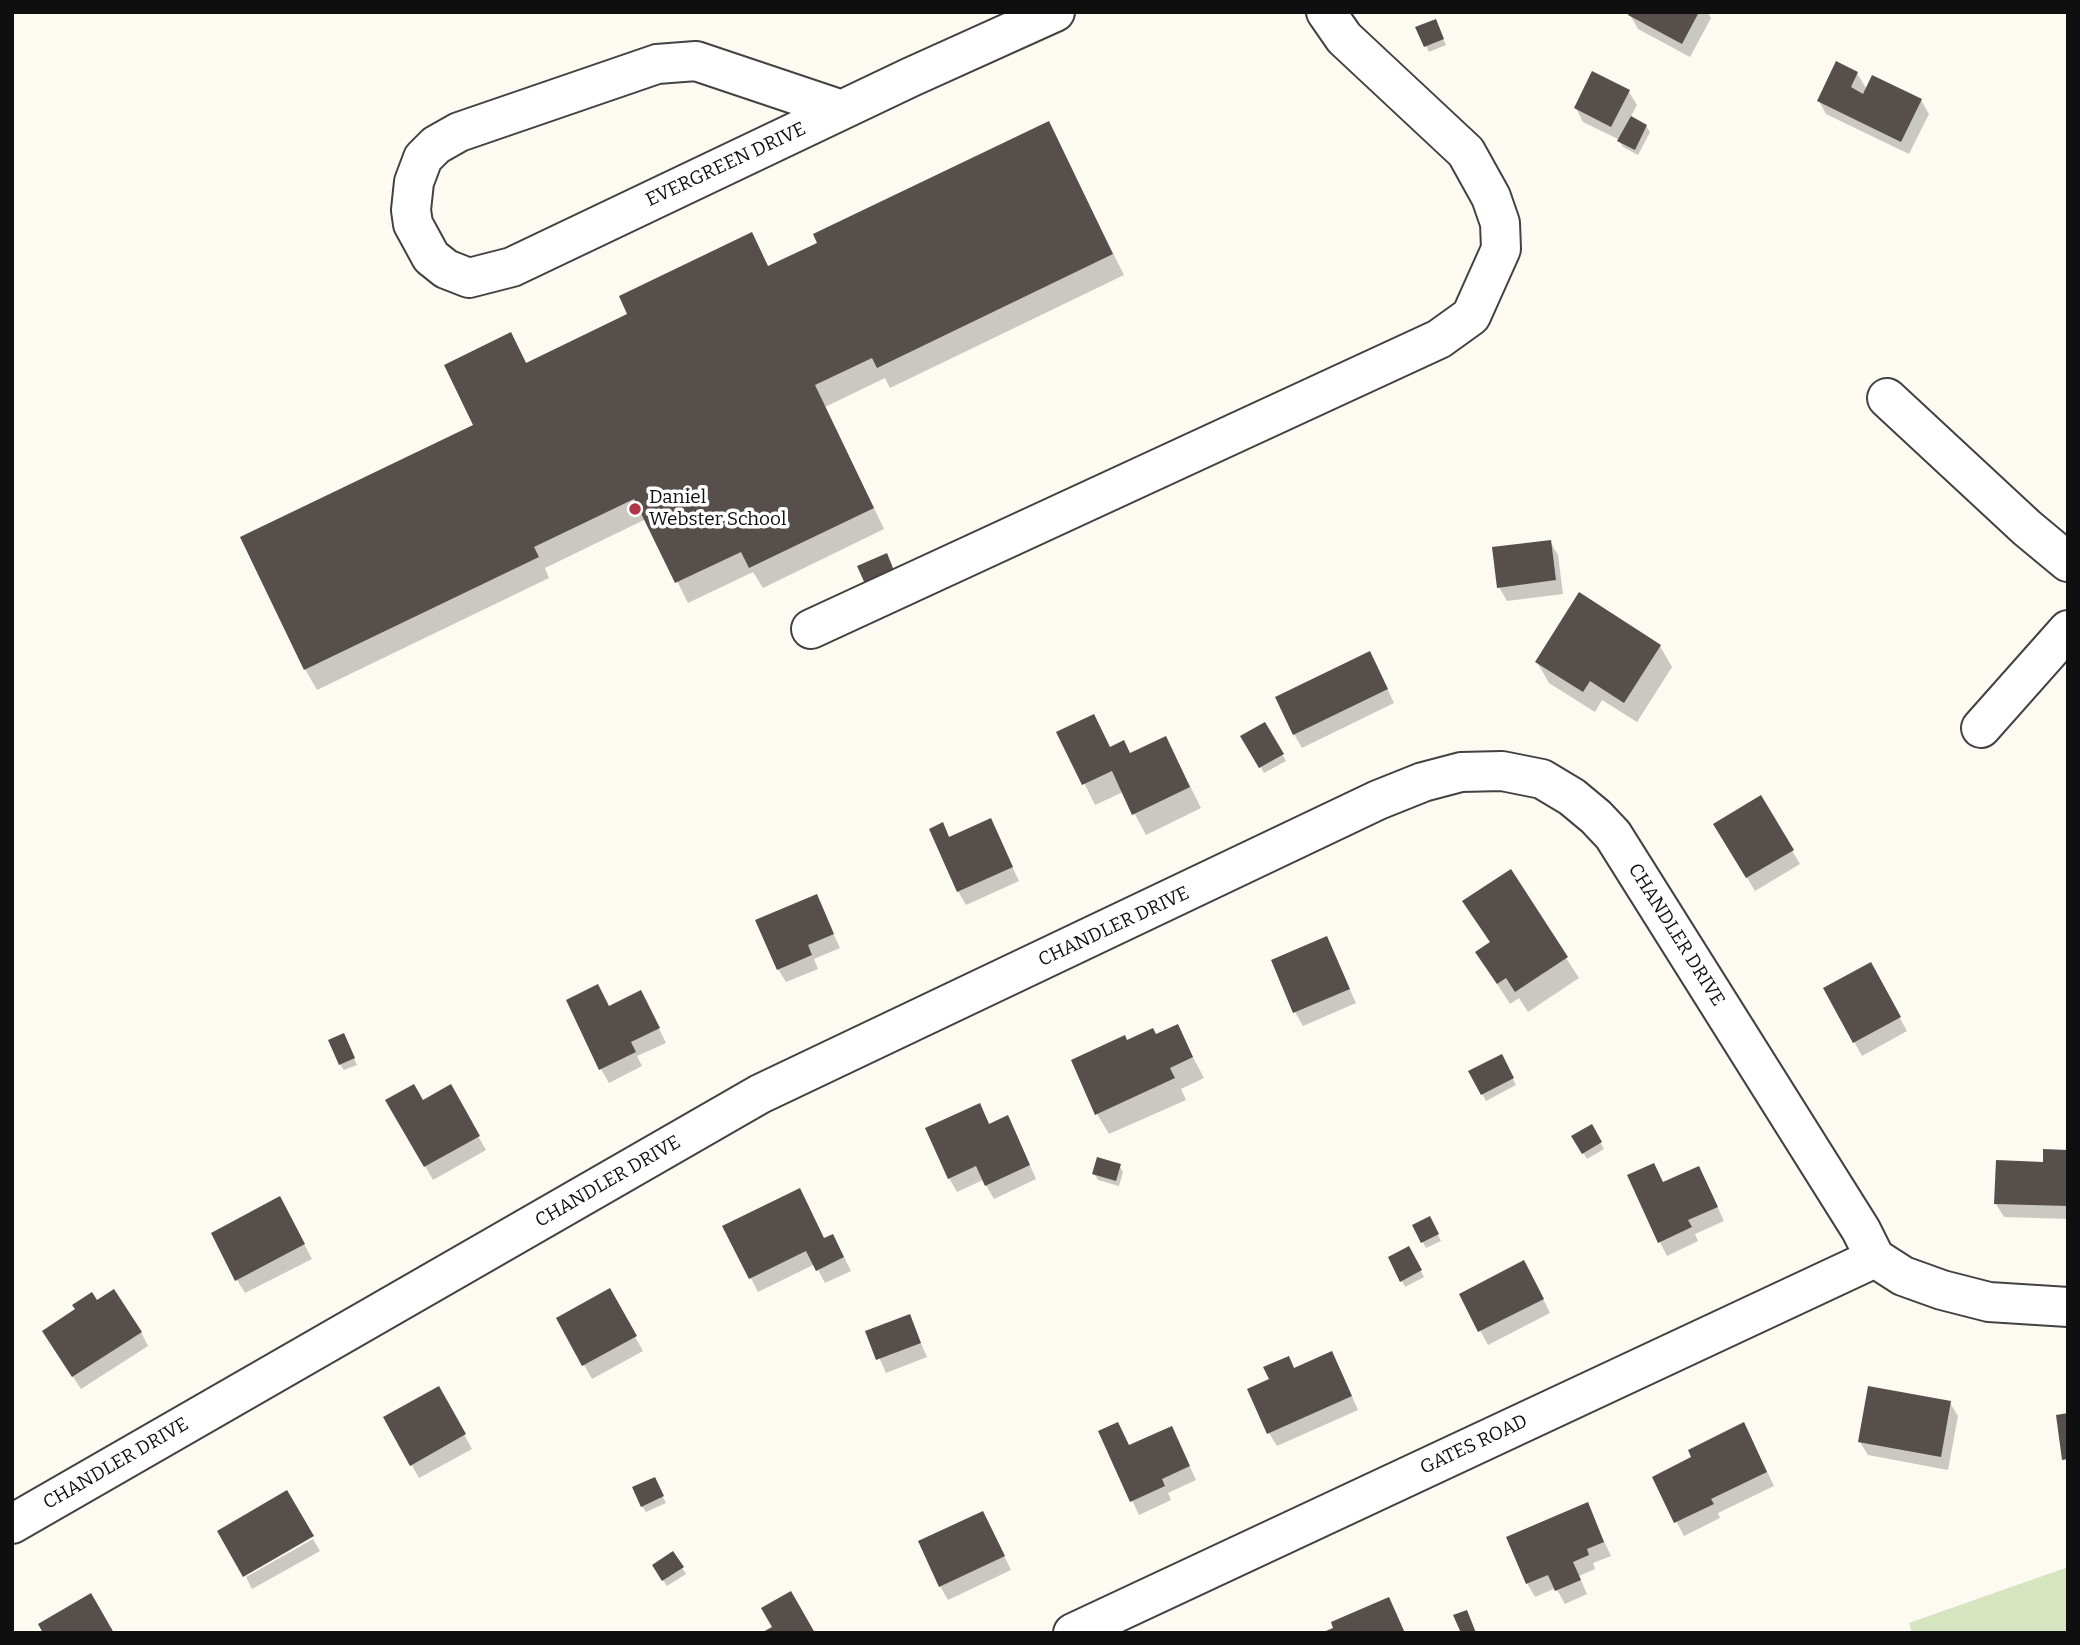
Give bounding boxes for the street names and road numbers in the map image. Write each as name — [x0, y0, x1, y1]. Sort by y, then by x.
street label: EVERGREEN DRIVE — [642, 118, 810, 212]
street label: CHANDLER DRIVE — [1623, 859, 1729, 1011]
street label: CHANDLER DRIVE — [1035, 882, 1193, 972]
street label: CHANDLER DRIVE — [531, 1131, 685, 1233]
street label: GATES ROAD — [1417, 1410, 1531, 1480]
street label: CHANDLER DRIVE — [39, 1413, 193, 1515]

